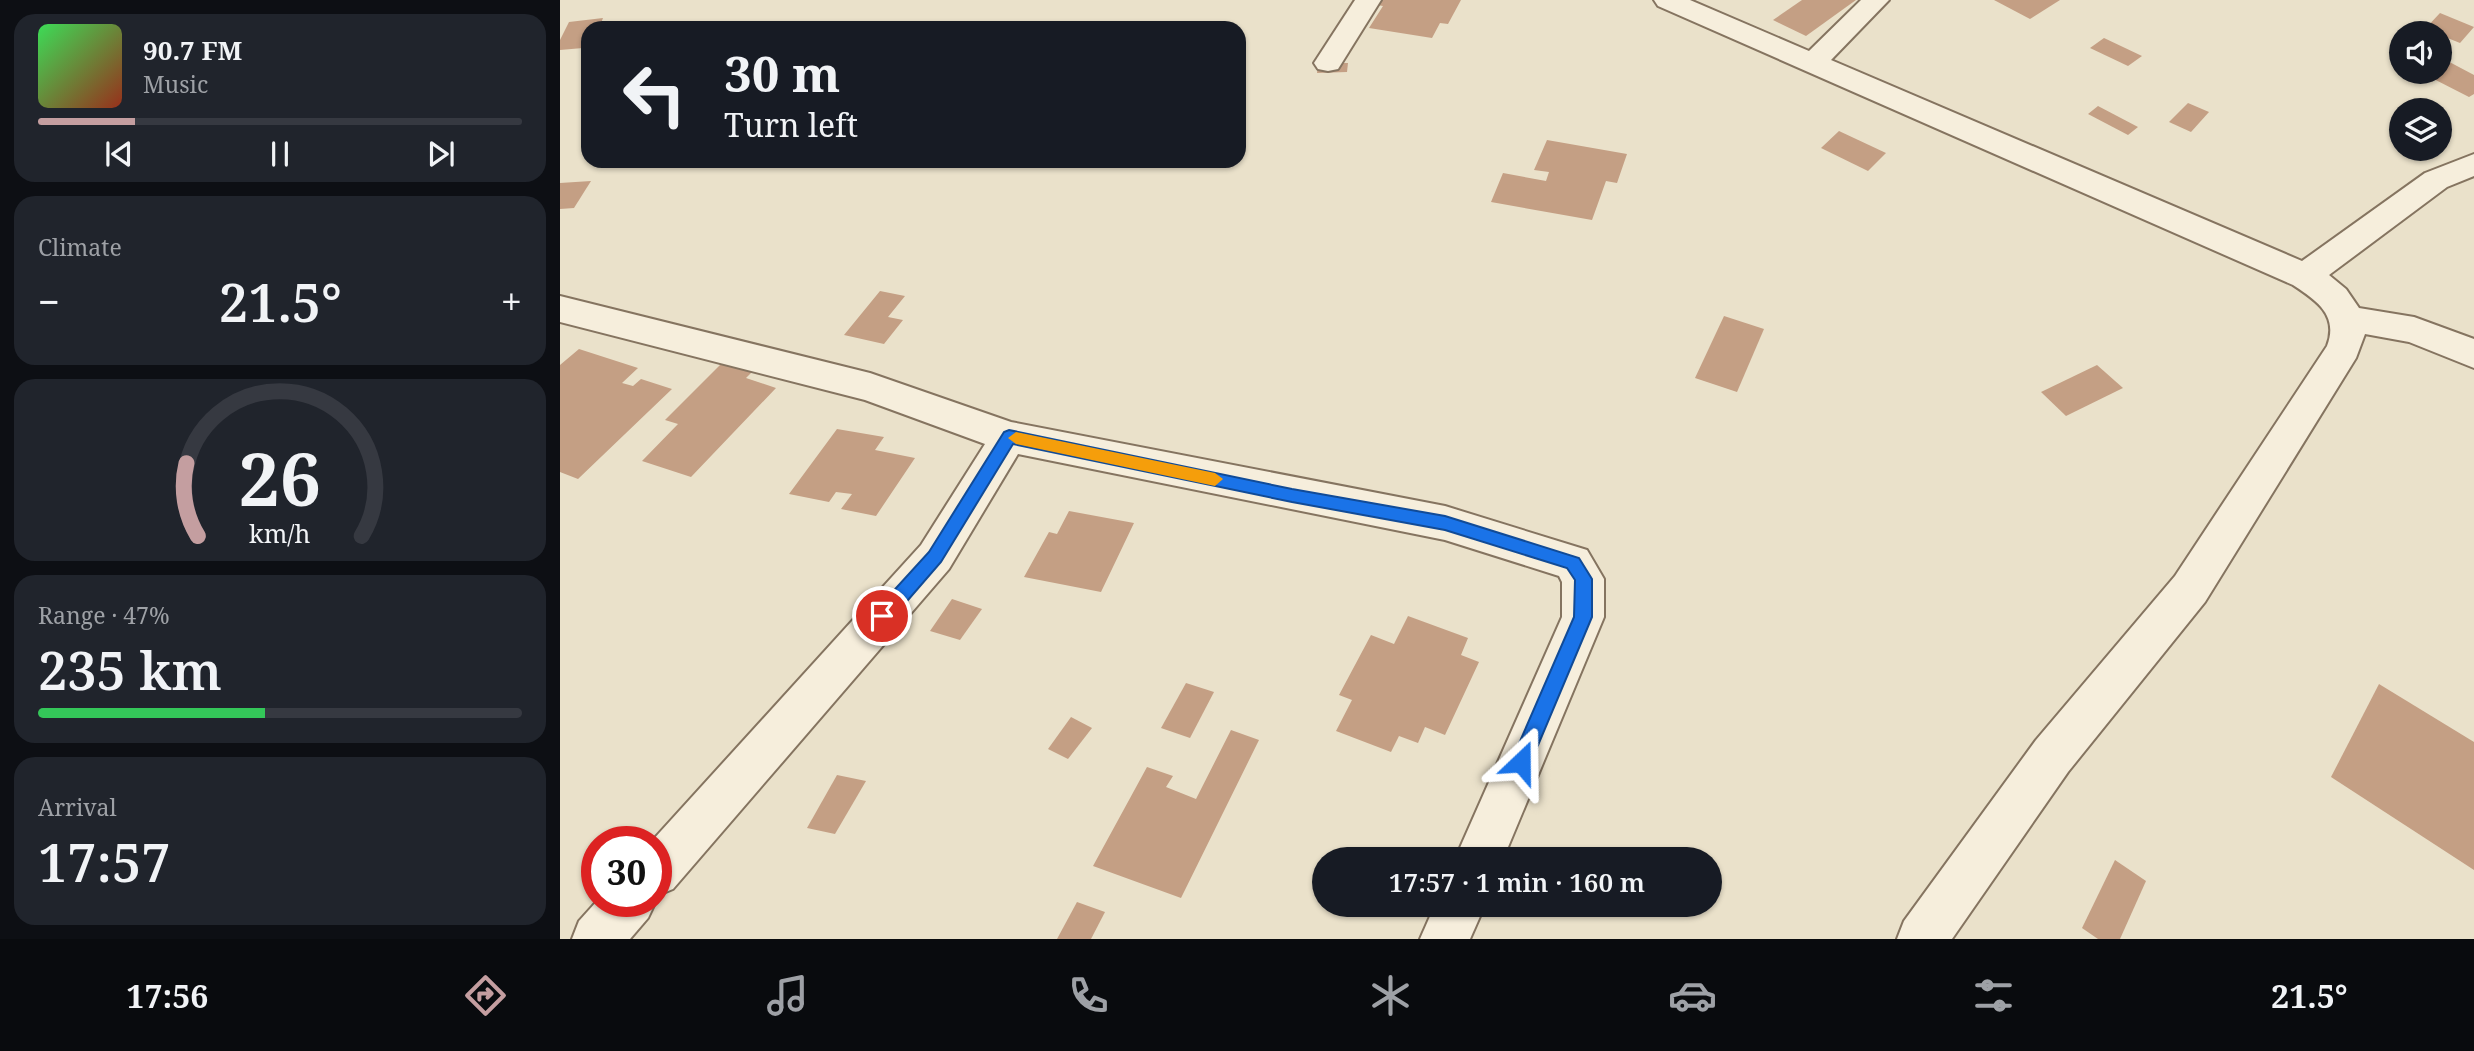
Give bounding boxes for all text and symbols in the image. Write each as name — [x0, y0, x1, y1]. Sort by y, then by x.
map controls — [2389, 21, 2452, 161]
button: sound — [2389, 21, 2452, 84]
text: 90.7 FM — [143, 32, 242, 68]
text: 30 m — [724, 40, 840, 106]
icon: left — [609, 49, 700, 140]
text: Music — [143, 68, 208, 100]
button: layers — [2389, 98, 2452, 161]
text: Turn left — [724, 103, 858, 146]
icon: previous — [100, 135, 138, 173]
icon: pause — [261, 135, 299, 173]
icon: next — [422, 135, 460, 173]
text: Climate — [38, 231, 122, 263]
text: 21.5° — [219, 266, 342, 337]
text: − — [38, 275, 60, 327]
text: + — [501, 275, 522, 327]
text: 26 — [239, 428, 321, 527]
text: km/h — [249, 515, 311, 549]
pin — [852, 586, 912, 646]
icon: arrive — [863, 597, 901, 635]
text: Range · 47% — [38, 599, 170, 631]
text: 235 km — [38, 634, 222, 705]
position arrow — [1484, 725, 1558, 799]
text: Arrival — [38, 791, 117, 823]
text: 17:57 — [38, 826, 171, 897]
speed limit sign: 30 — [581, 826, 672, 917]
text: 17:57 · 1 min · 160 m — [1389, 864, 1645, 900]
icon: directions — [461, 971, 510, 1020]
icon: music — [763, 971, 812, 1020]
icon: phone — [1064, 971, 1113, 1020]
icon: climate — [1366, 971, 1415, 1020]
icon: car — [1668, 971, 1717, 1020]
icon: filters — [1969, 971, 2018, 1020]
text: 17:56 — [126, 974, 208, 1017]
text: 21.5° — [2271, 974, 2348, 1017]

